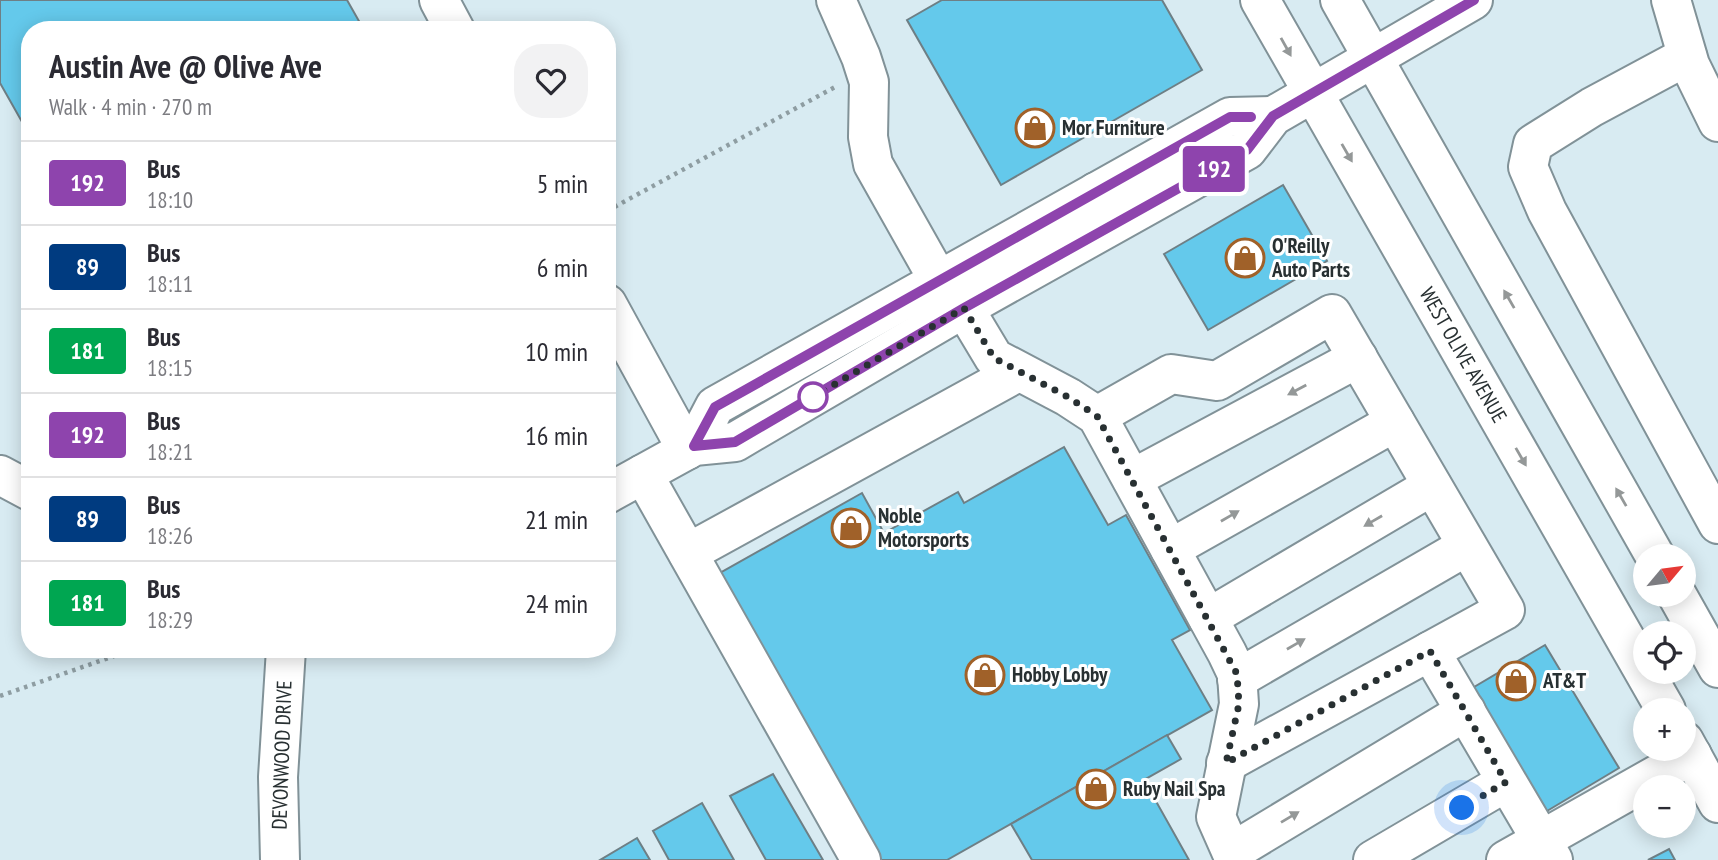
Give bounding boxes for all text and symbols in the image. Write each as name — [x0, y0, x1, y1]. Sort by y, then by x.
one-way arrow — [1280, 37, 1292, 57]
text: Austin Ave @ Olive Ave — [49, 44, 322, 87]
button: heart — [514, 44, 588, 118]
text: Walk · 4 min · 270 m — [49, 92, 212, 121]
shop icon: Mor Furniture — [1014, 107, 1056, 149]
place label: Mor Furniture — [1062, 114, 1165, 141]
one-way arrow — [1341, 143, 1353, 163]
line badge: 192 — [1174, 146, 1254, 192]
text: Bus — [147, 152, 180, 185]
text: 192 — [1197, 153, 1231, 184]
text: 192 — [70, 167, 105, 198]
text: 5 min — [537, 167, 588, 200]
text: 18:10 — [147, 185, 193, 214]
place label: O'Reilly Auto Parts — [1271, 232, 1350, 283]
text: Bus — [147, 236, 180, 269]
shop icon: O'Reilly Auto Parts — [1224, 237, 1266, 279]
text: 89 — [76, 251, 99, 282]
text: 6 min — [537, 251, 588, 284]
text: 18:11 — [147, 269, 193, 298]
street label: WEST OLIVE AVENUE — [1414, 282, 1513, 427]
one-way arrow — [1503, 289, 1515, 309]
text: Bus — [147, 320, 180, 353]
text: 181 — [70, 335, 105, 366]
text: 10 min — [525, 335, 588, 368]
text: 18:15 — [147, 353, 193, 382]
unlabelled marker — [798, 382, 828, 412]
one-way arrow — [1288, 384, 1307, 396]
text: Bus — [147, 404, 180, 437]
text: 192 — [70, 419, 105, 450]
text: 16 min — [525, 419, 588, 452]
text: 18:21 — [147, 437, 193, 466]
one-way arrow — [1515, 447, 1527, 466]
one-way arrow — [1615, 487, 1627, 507]
text: Bus — [147, 488, 180, 521]
place label: Noble Motorsports — [878, 502, 969, 553]
text: 89 — [76, 503, 99, 534]
text: 21 min — [525, 503, 588, 536]
shop icon: Noble Motorsports — [830, 507, 872, 549]
one-way arrow — [1220, 510, 1239, 522]
one-way arrow — [1364, 514, 1383, 527]
text: 18:26 — [147, 521, 193, 550]
north arrow — [1633, 544, 1696, 607]
map controls — [1633, 544, 1696, 838]
text: Bus — [147, 572, 180, 605]
text: 181 — [70, 587, 105, 618]
text: 24 min — [525, 587, 588, 620]
text: 18:29 — [147, 605, 193, 634]
button: locate — [1633, 621, 1696, 684]
one-way arrow — [1286, 639, 1306, 651]
shop icon: Hobby Lobby — [964, 654, 1006, 696]
shop icon: AT&T — [1495, 660, 1537, 702]
place label: Hobby Lobby — [1012, 661, 1108, 688]
place label: AT&T — [1542, 667, 1586, 694]
street label: DEVONWOOD DRIVE — [265, 680, 298, 830]
button: + — [1633, 698, 1696, 761]
shop icon: Ruby Nail Spa — [1075, 768, 1117, 810]
place label: Ruby Nail Spa — [1123, 775, 1226, 802]
button: − — [1633, 775, 1696, 838]
your location — [1444, 790, 1479, 825]
one-way arrow — [1281, 810, 1300, 823]

